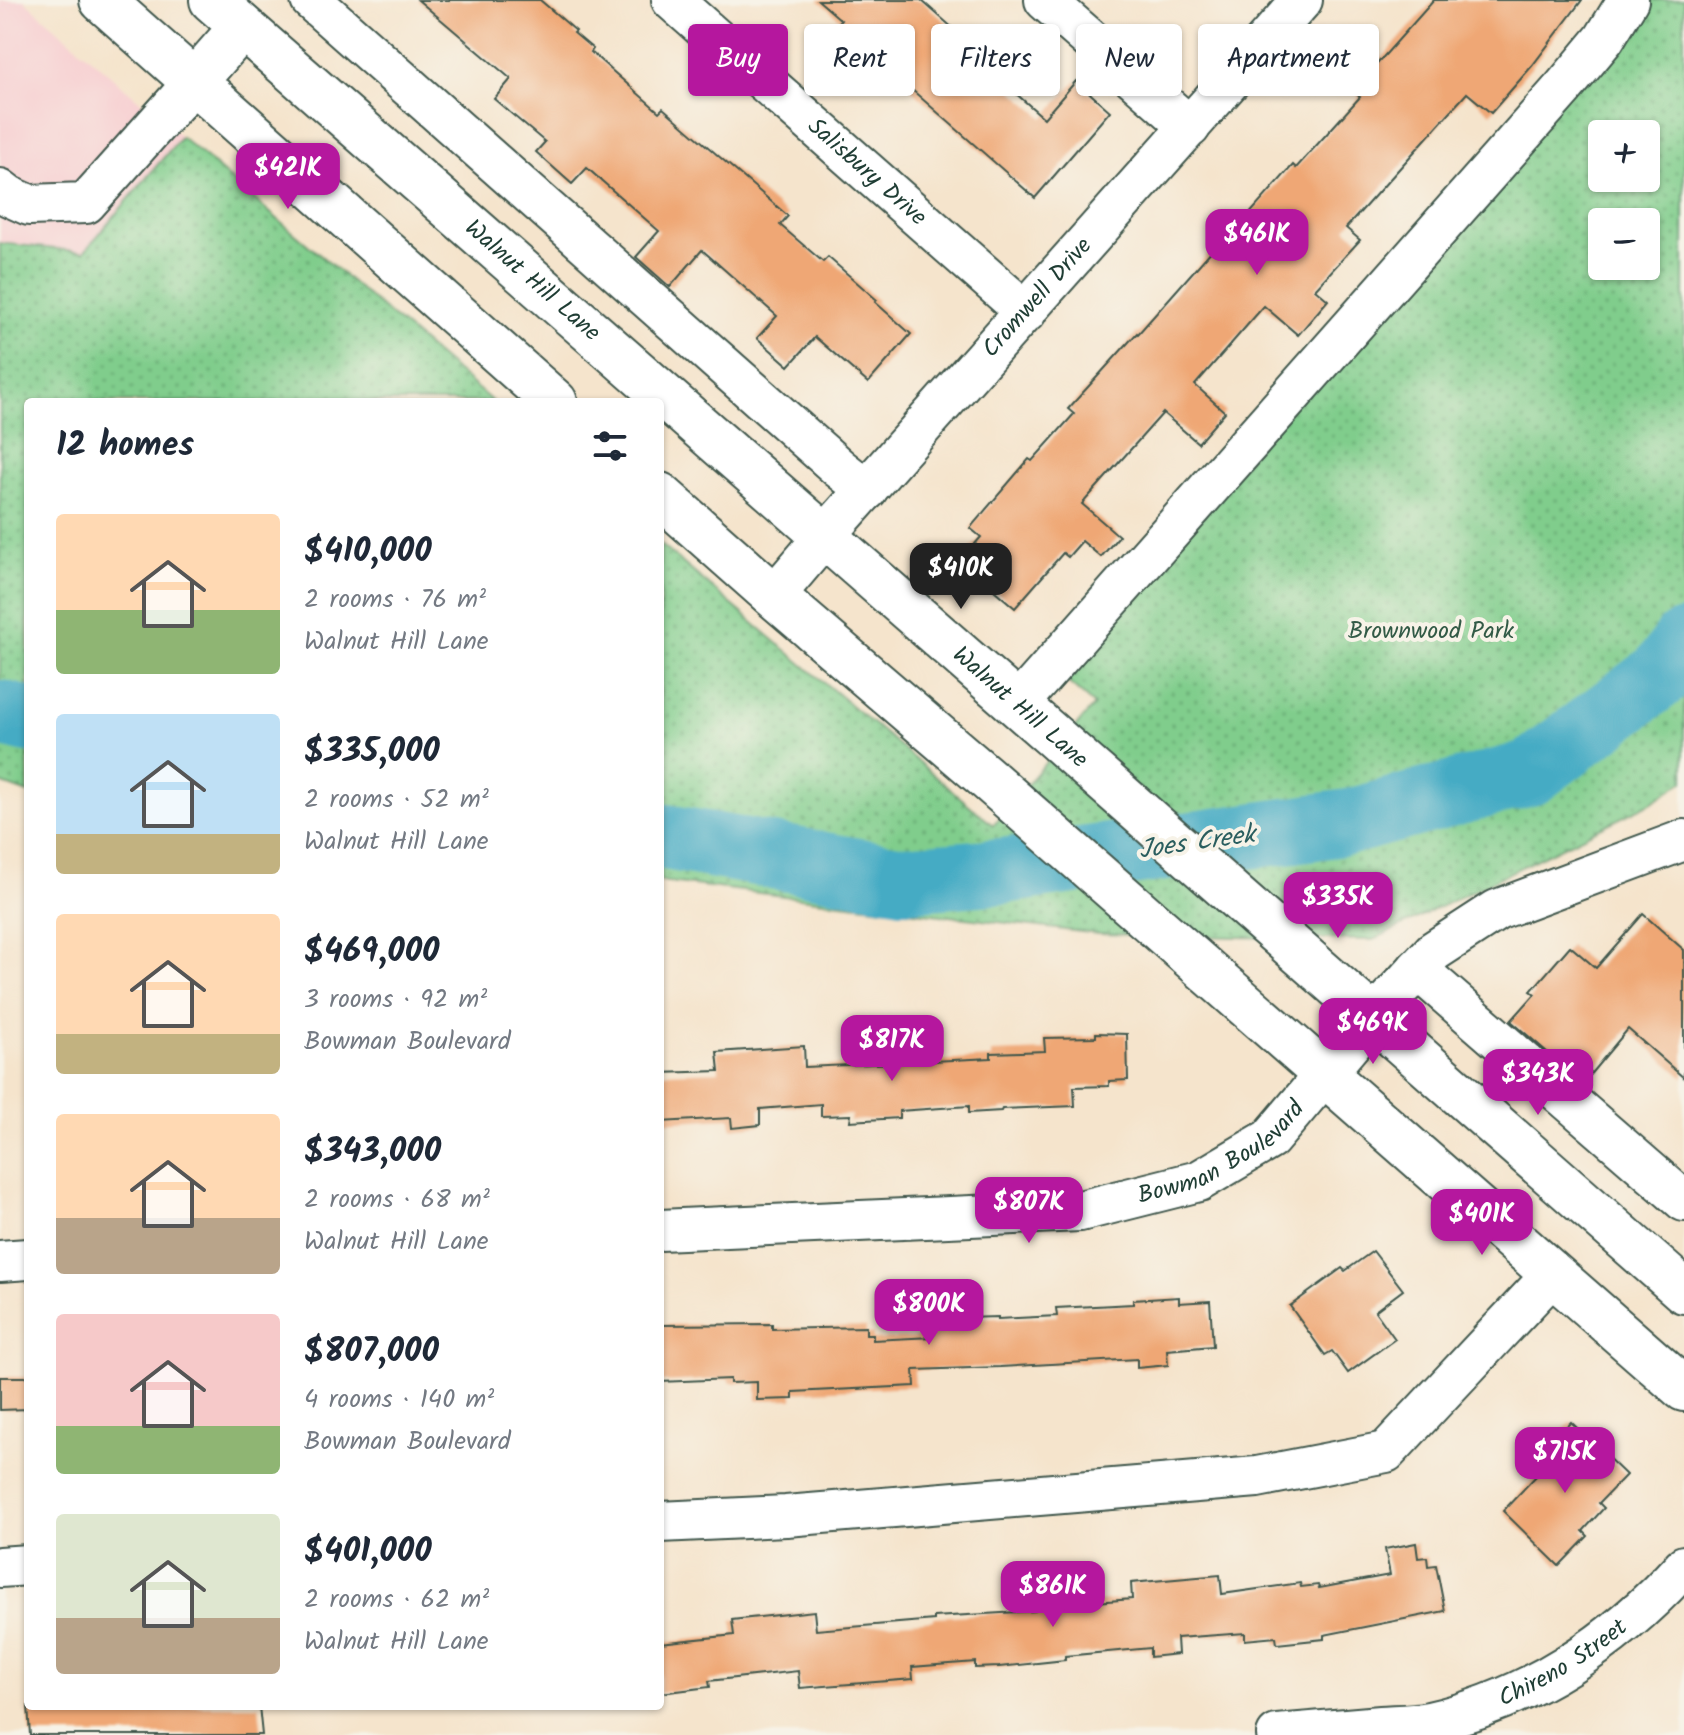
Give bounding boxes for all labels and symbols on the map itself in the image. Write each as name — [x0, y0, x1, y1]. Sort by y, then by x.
street label: Salisbury Drive — [798, 108, 936, 236]
pin: $421K — [232, 143, 344, 211]
pin: $461K — [1201, 209, 1313, 277]
street label: Walnut Hill Lane — [456, 210, 610, 351]
street label: Cromwell Drive — [973, 228, 1102, 367]
pin: $410K — [905, 543, 1017, 611]
park label: Brownwood Park — [1348, 612, 1515, 651]
street label: Walnut Hill Lane — [943, 637, 1097, 778]
water label: Joes Creek — [1136, 814, 1262, 872]
pin: $335K — [1282, 872, 1394, 940]
pin: $469K — [1317, 998, 1429, 1066]
pin: $817K — [836, 1015, 948, 1083]
pin: $343K — [1482, 1049, 1594, 1117]
street label: Bowman Boulevard — [1134, 1091, 1315, 1215]
pin: $807K — [973, 1177, 1085, 1245]
pin: $401K — [1426, 1189, 1538, 1257]
pin: $800K — [873, 1279, 985, 1347]
pin: $715K — [1509, 1427, 1621, 1495]
pin: $861K — [997, 1561, 1109, 1629]
street label: Chireno Street — [1492, 1608, 1637, 1718]

